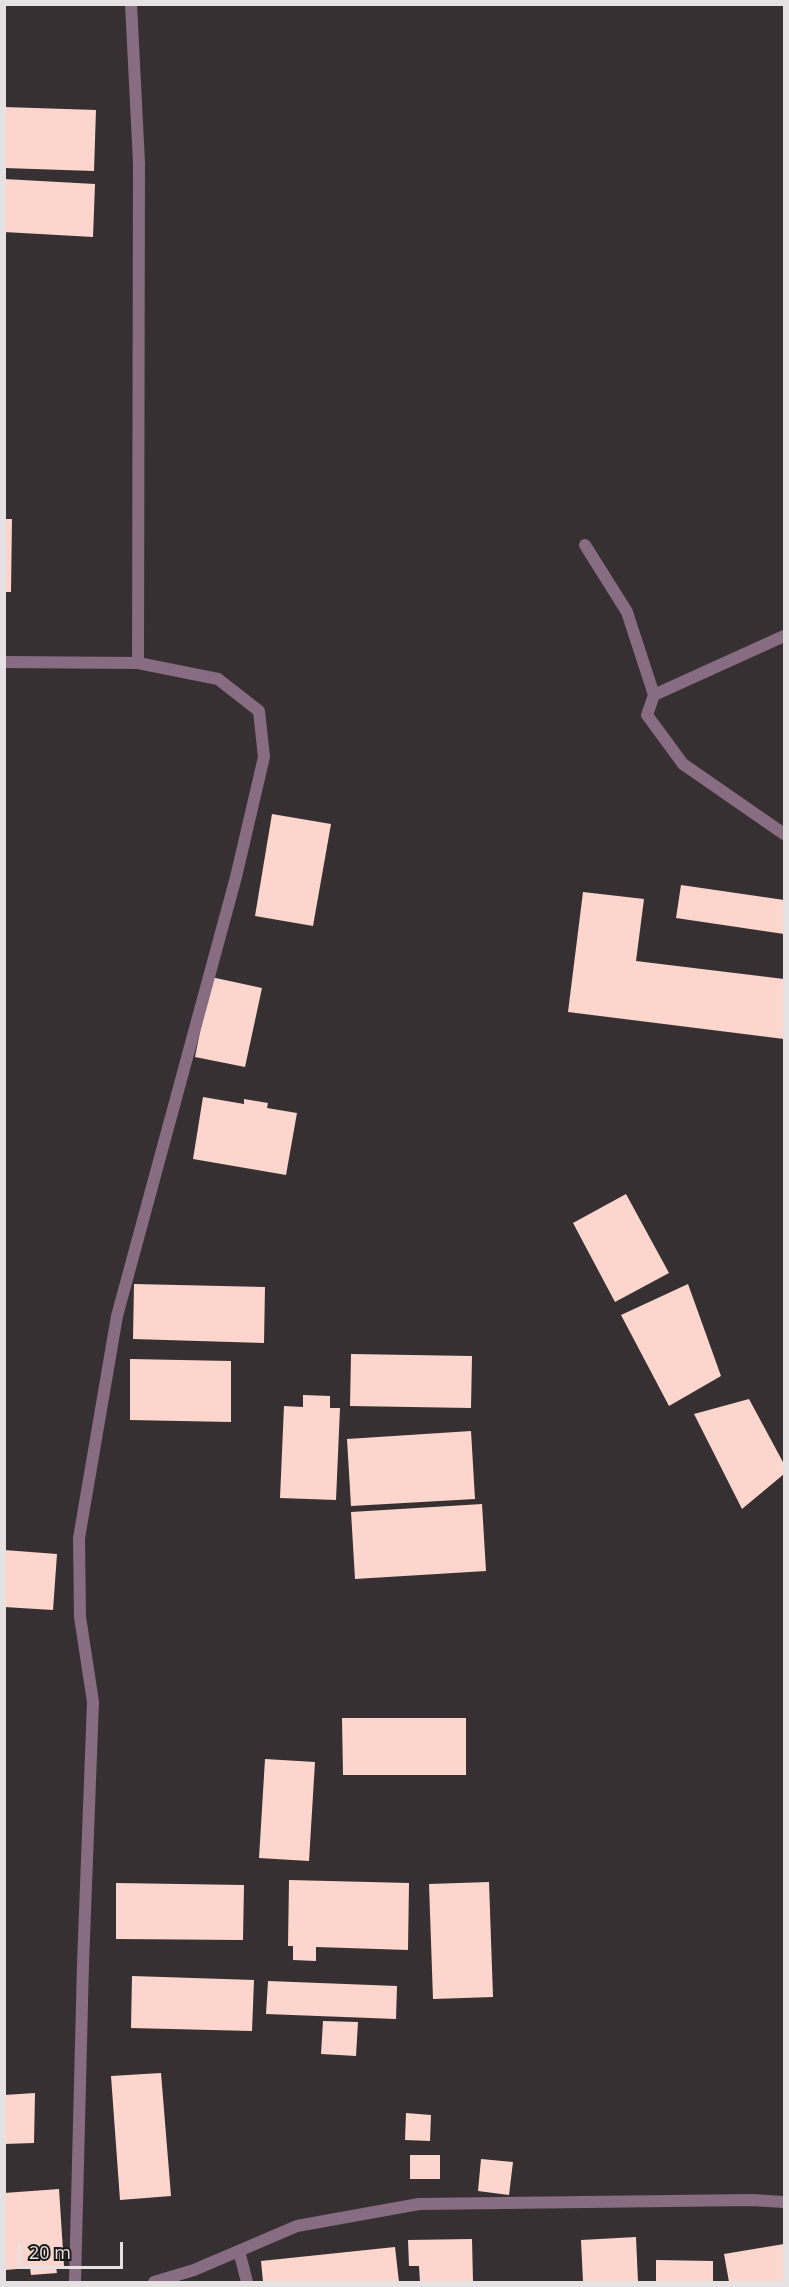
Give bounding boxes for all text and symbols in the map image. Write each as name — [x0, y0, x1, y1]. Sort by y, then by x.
scale bar — [21, 2230, 126, 2268]
text: 20 m — [29, 2240, 71, 2264]

